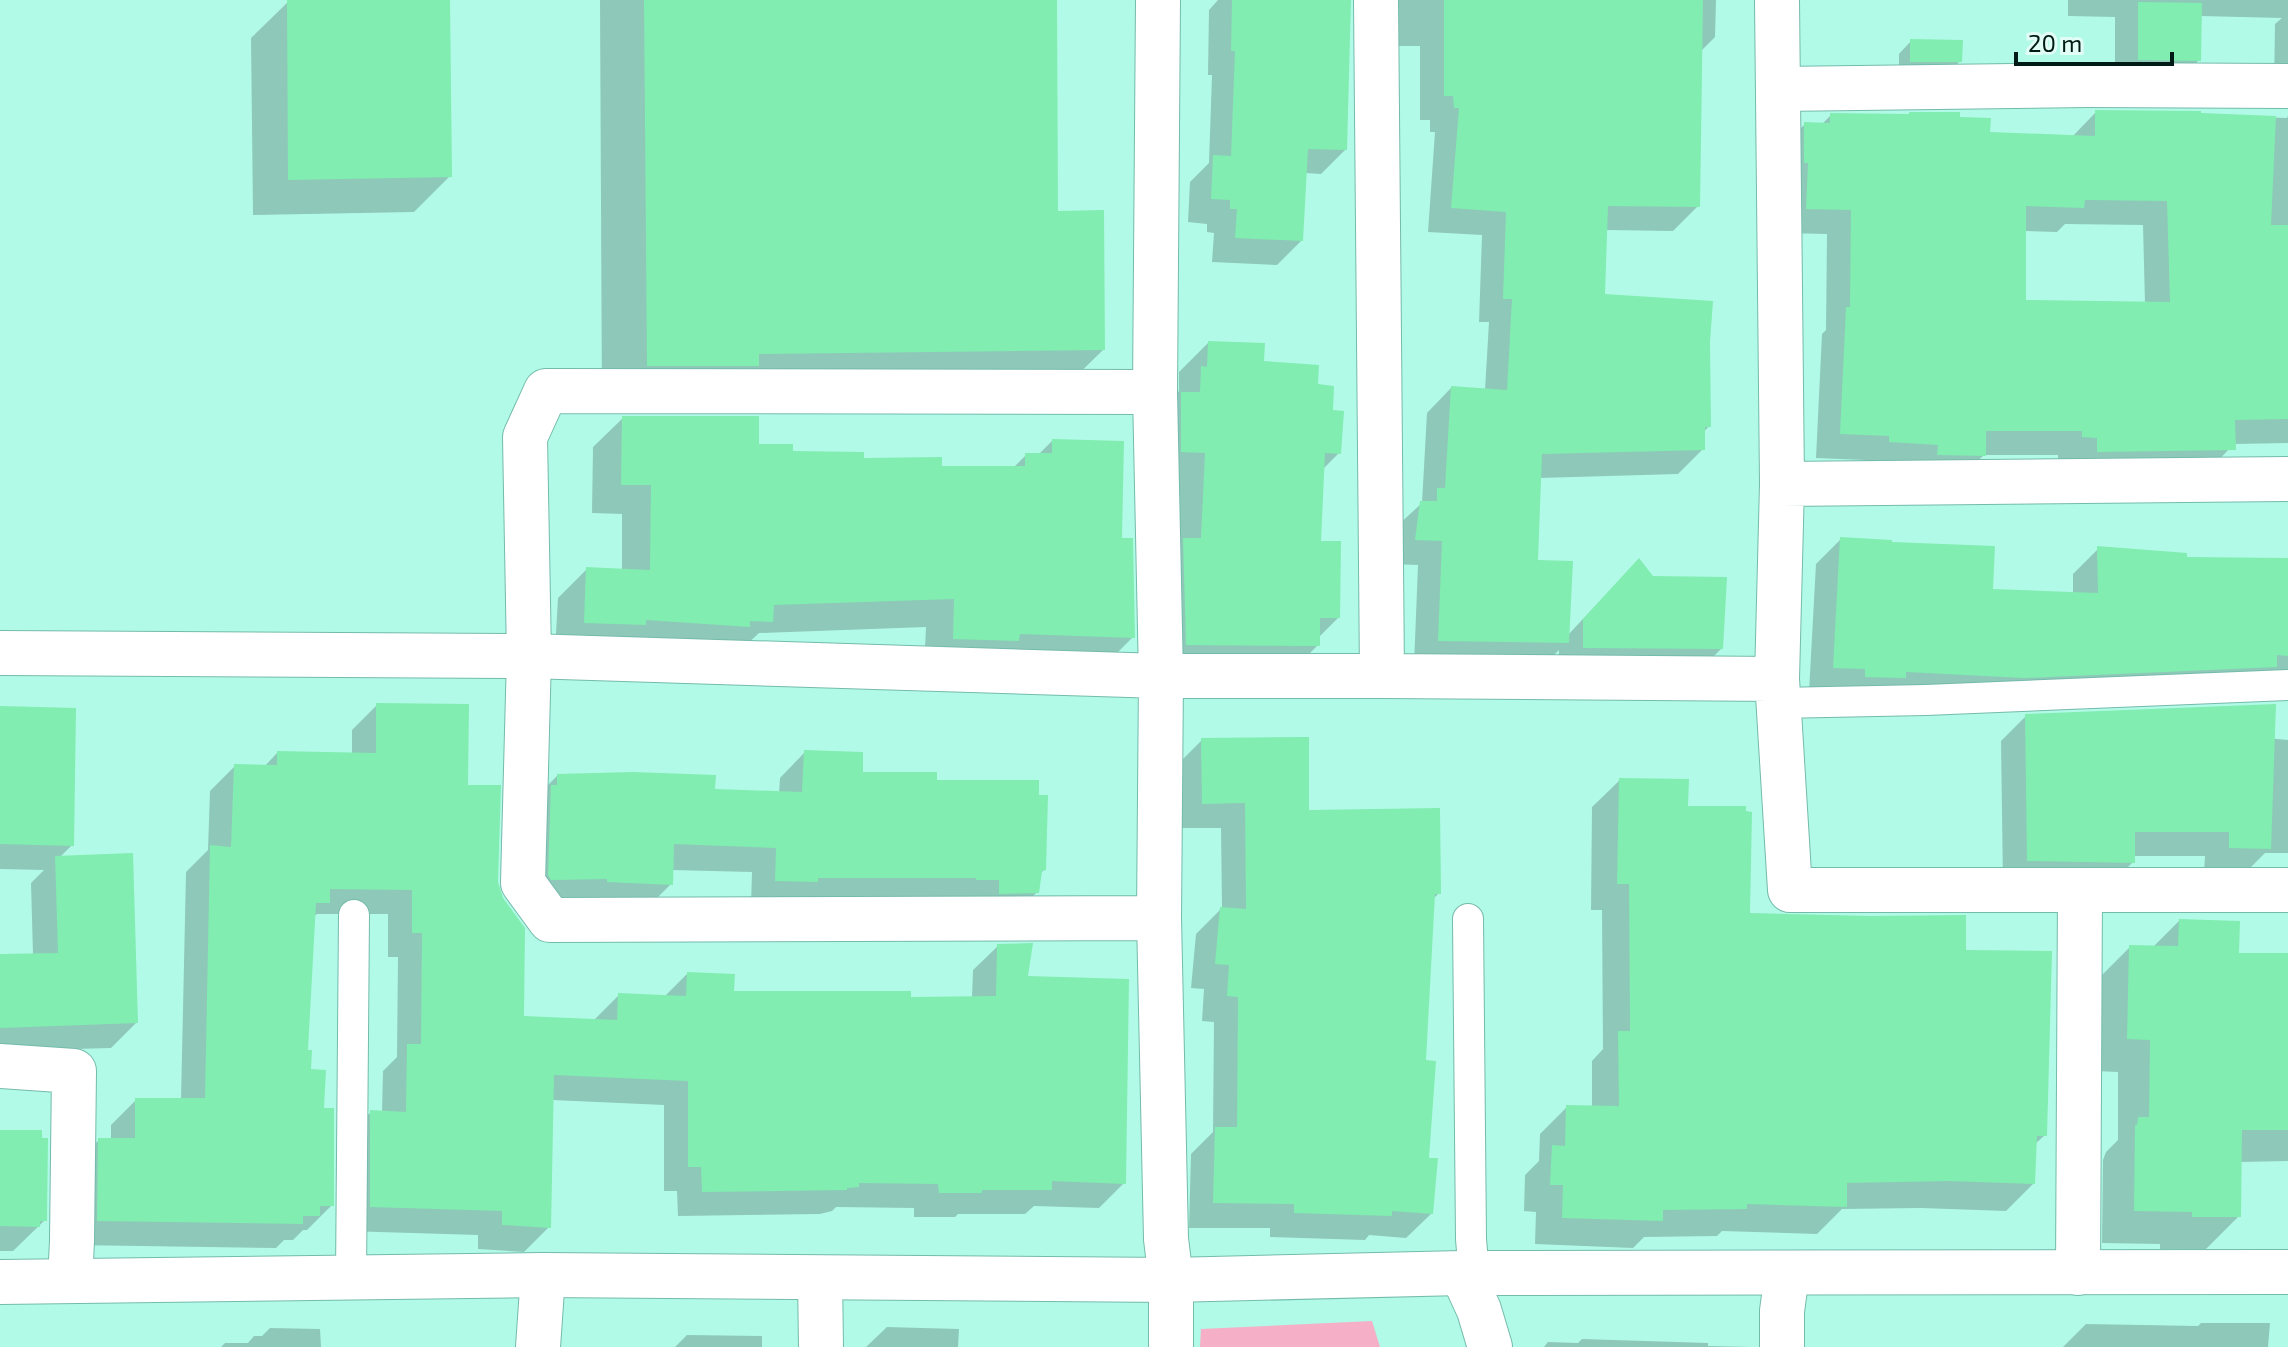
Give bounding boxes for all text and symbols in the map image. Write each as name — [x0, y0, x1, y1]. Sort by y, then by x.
scale bar — [2016, 16, 2172, 66]
text: 20 m — [2028, 28, 2082, 57]

